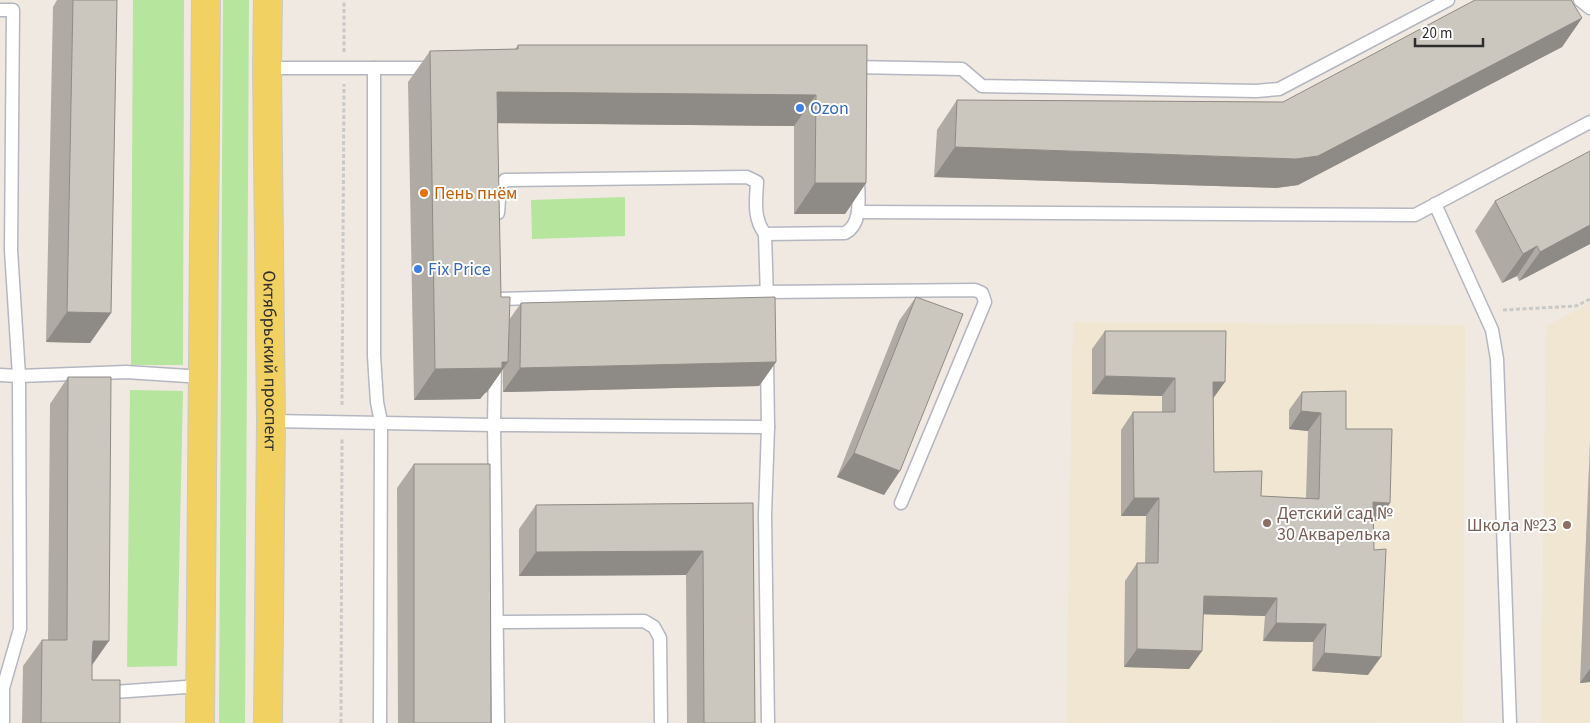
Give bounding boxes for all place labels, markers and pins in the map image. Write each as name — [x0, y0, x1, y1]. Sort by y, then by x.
place label: Ozon — [810, 96, 849, 121]
marker: Ozon — [794, 102, 806, 114]
place label: Пень пнём — [434, 181, 517, 206]
marker: Пень пнём — [418, 187, 430, 199]
place label: Fix Price — [428, 257, 491, 282]
marker: Fix Price — [412, 263, 424, 275]
place label: Детский сад № 30 Акварелька — [1277, 501, 1393, 547]
place label: Школа №23 — [1467, 513, 1557, 538]
marker: Детский сад № 30 Акварелька — [1261, 517, 1273, 529]
marker: Школа №23 — [1561, 519, 1573, 531]

